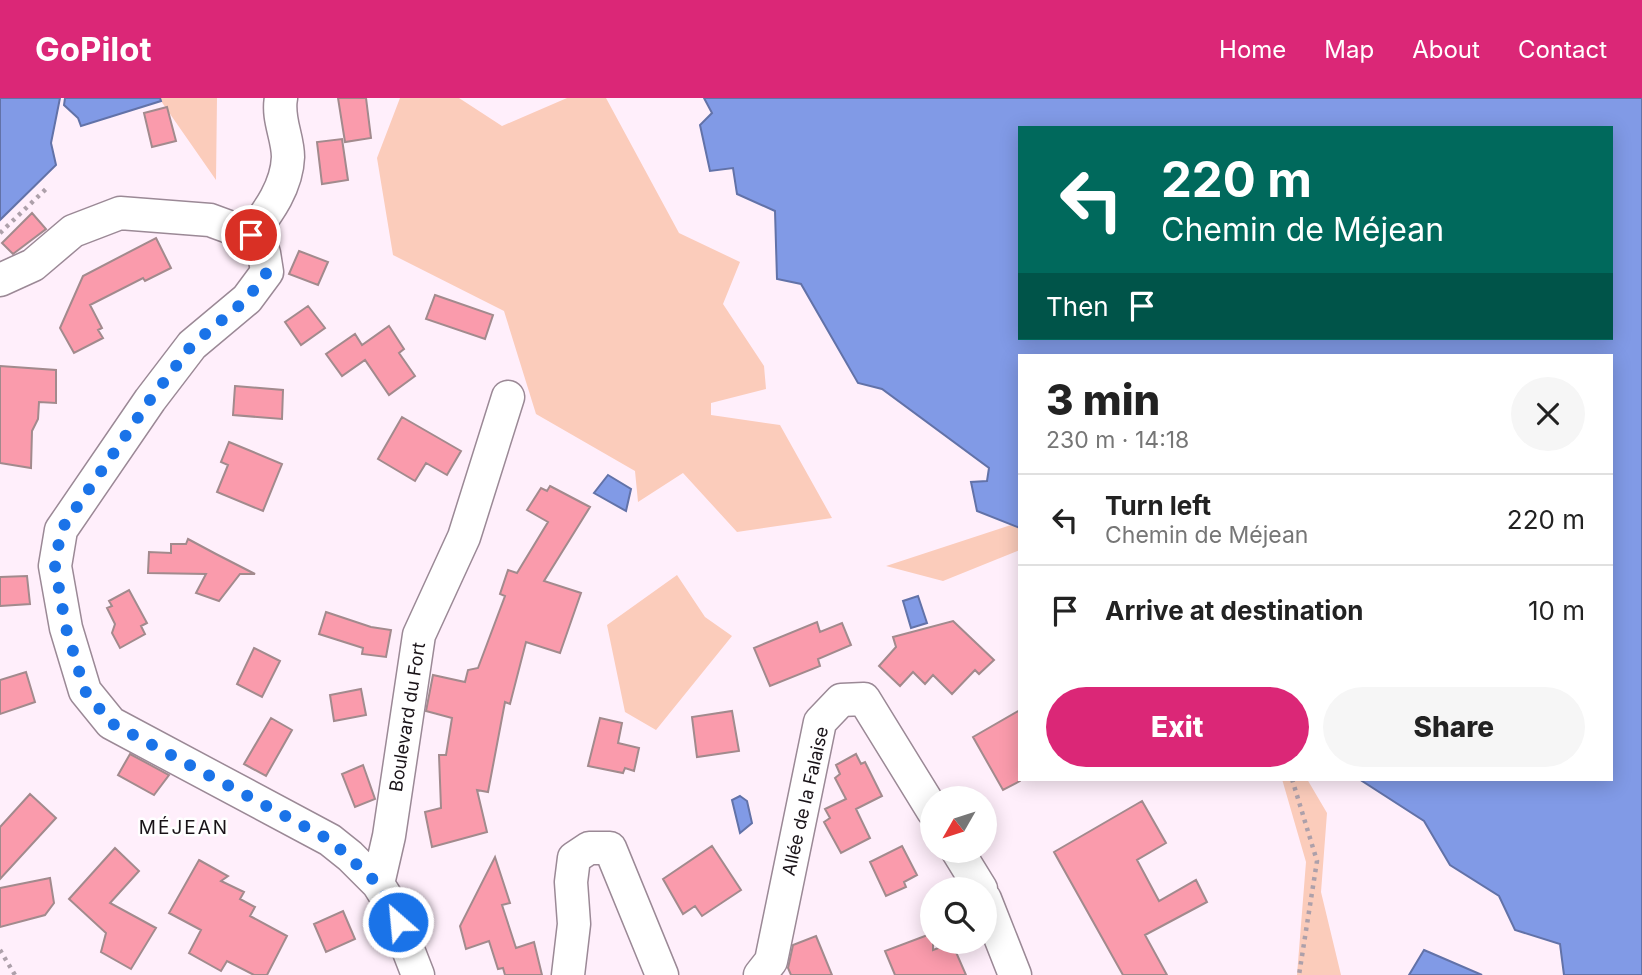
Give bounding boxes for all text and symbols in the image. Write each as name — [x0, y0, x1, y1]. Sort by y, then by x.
text: GoPilot — [35, 29, 152, 69]
text: Home — [1219, 35, 1286, 64]
text: Map — [1324, 35, 1374, 64]
text: About — [1412, 35, 1480, 64]
text: Contact — [1518, 35, 1607, 64]
text: 220 m — [1161, 150, 1312, 209]
icon: left — [1046, 154, 1137, 245]
pin — [221, 205, 281, 265]
text: Chemin de Méjean — [1161, 210, 1444, 249]
icon: arrive — [232, 216, 270, 254]
icon: arrive — [1123, 287, 1161, 325]
text: Then — [1046, 291, 1109, 322]
text: 3 min — [1046, 374, 1160, 425]
button: close — [1511, 377, 1585, 451]
text: 230 m · 14:18 — [1046, 426, 1189, 454]
text: Turn left — [1105, 490, 1211, 521]
icon: left — [1046, 501, 1084, 539]
text: 220 m — [1507, 504, 1585, 535]
text: Chemin de Méjean — [1105, 521, 1308, 549]
icon: arrive — [1046, 592, 1084, 630]
text: Arrive at destination — [1105, 595, 1364, 626]
text: 10 m — [1528, 595, 1585, 626]
street label: Boulevard du Fort — [385, 641, 429, 793]
button: Exit — [1046, 687, 1309, 767]
button: Share — [1323, 687, 1585, 767]
street label: Allée de la Falaise — [778, 724, 832, 878]
north arrow — [920, 786, 998, 863]
map controls — [920, 786, 997, 954]
district label: MÉJEAN — [139, 815, 229, 839]
button: search — [920, 877, 997, 954]
position arrow — [361, 885, 435, 959]

